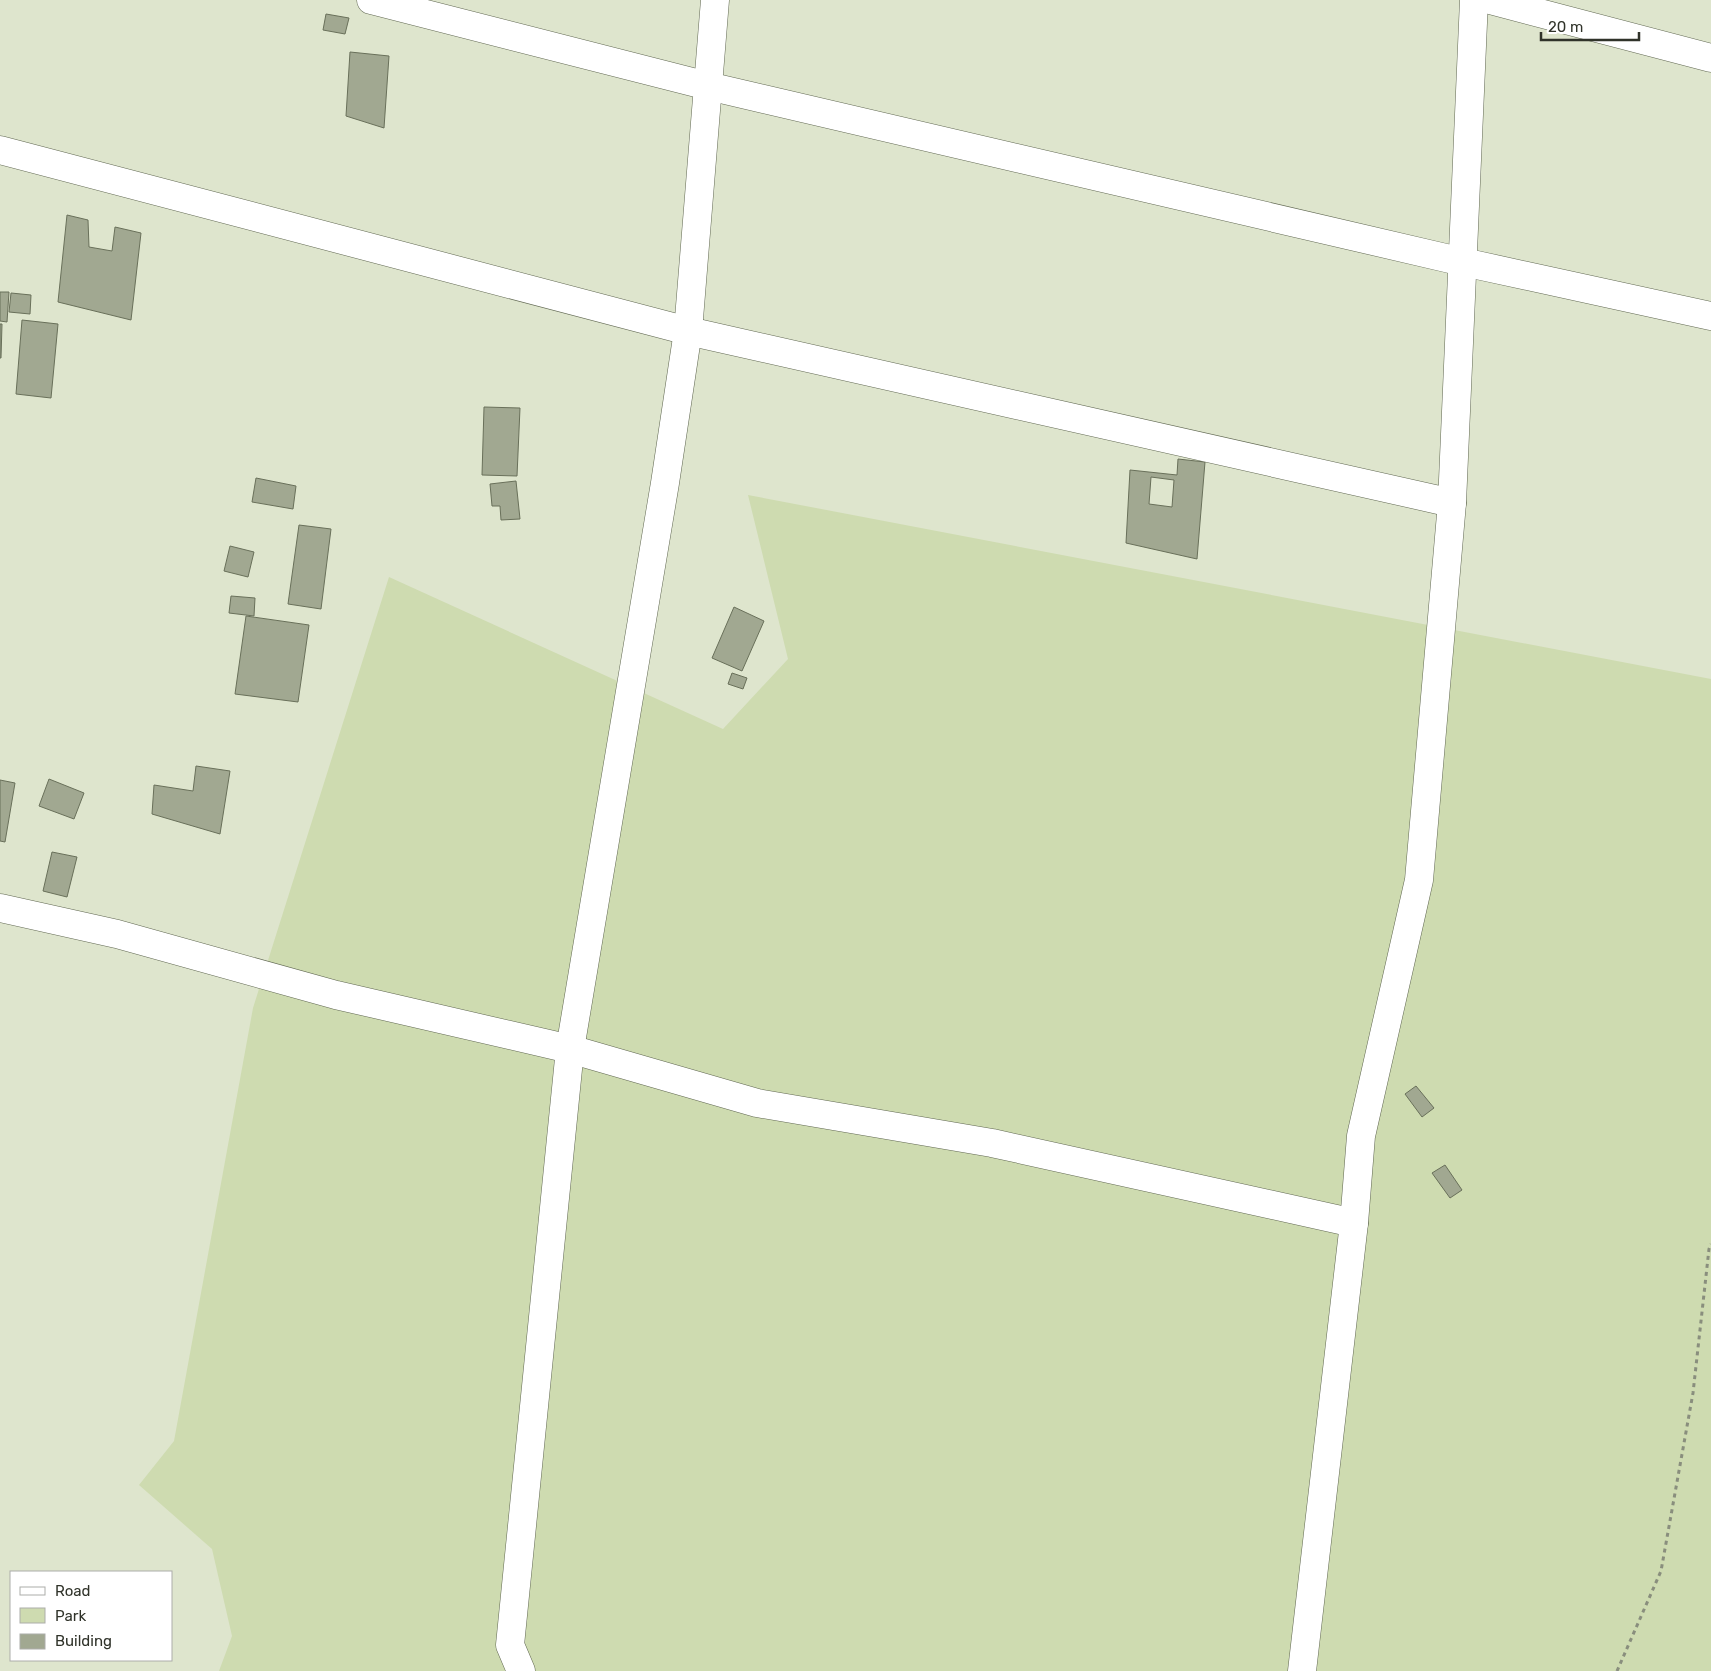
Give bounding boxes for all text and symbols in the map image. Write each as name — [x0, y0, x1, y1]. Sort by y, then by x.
scale bar — [1541, 10, 1638, 42]
text: 20 m — [1548, 18, 1583, 36]
legend — [10, 1571, 172, 1661]
text: Road — [55, 1582, 91, 1600]
text: Park — [55, 1607, 86, 1625]
text: Building — [55, 1632, 112, 1650]

